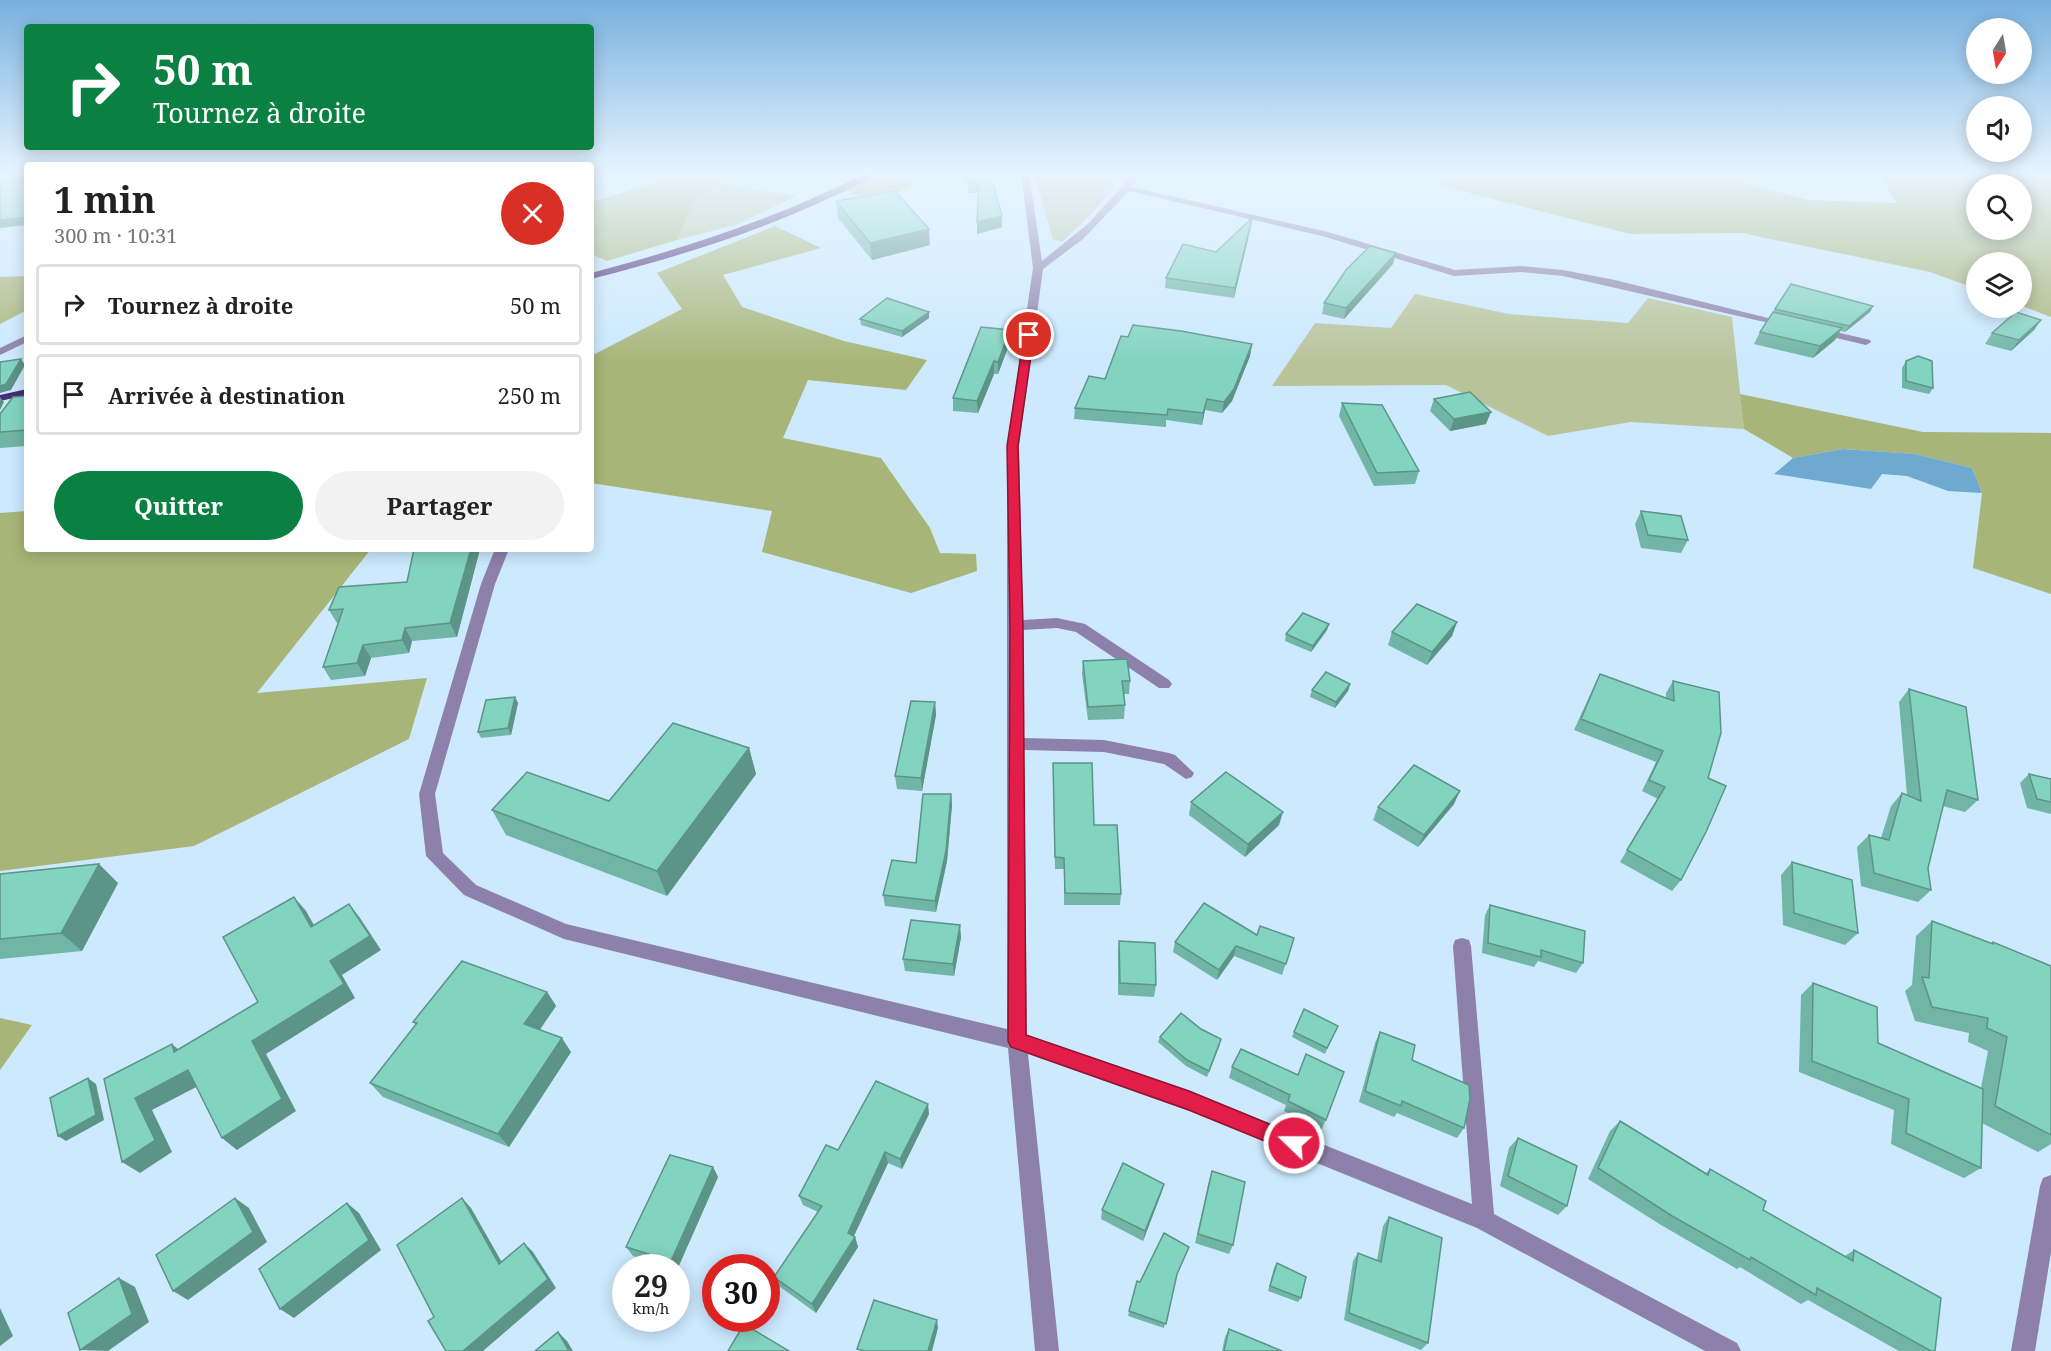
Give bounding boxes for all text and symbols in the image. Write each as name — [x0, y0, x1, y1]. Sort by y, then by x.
north arrow — [1966, 18, 2032, 84]
map controls — [1966, 18, 2032, 318]
text: 50 m — [153, 40, 253, 97]
icon: right — [54, 48, 132, 126]
text: Tournez à droite — [153, 94, 366, 131]
button: sound — [1966, 96, 2032, 162]
button: search — [1966, 174, 2032, 240]
text: 1 min — [54, 175, 156, 224]
button: close — [501, 182, 564, 245]
text: 300 m · 10:31 — [54, 222, 177, 249]
button: layers — [1966, 252, 2032, 318]
icon: right — [57, 288, 90, 321]
text: Tournez à droite — [108, 290, 293, 320]
text: 50 m — [510, 290, 561, 320]
pin — [1003, 309, 1054, 360]
icon: arrive — [1012, 318, 1045, 351]
icon: arrive — [57, 378, 90, 411]
text: Arrivée à destination — [108, 380, 345, 410]
text: 250 m — [498, 380, 561, 410]
button: Quitter — [54, 471, 303, 540]
button: Partager — [315, 471, 564, 540]
position arrow — [1262, 1111, 1326, 1175]
speed limit sign: 30 — [702, 1254, 780, 1332]
text: 29 — [634, 1265, 668, 1306]
text: km/h — [633, 1298, 669, 1318]

